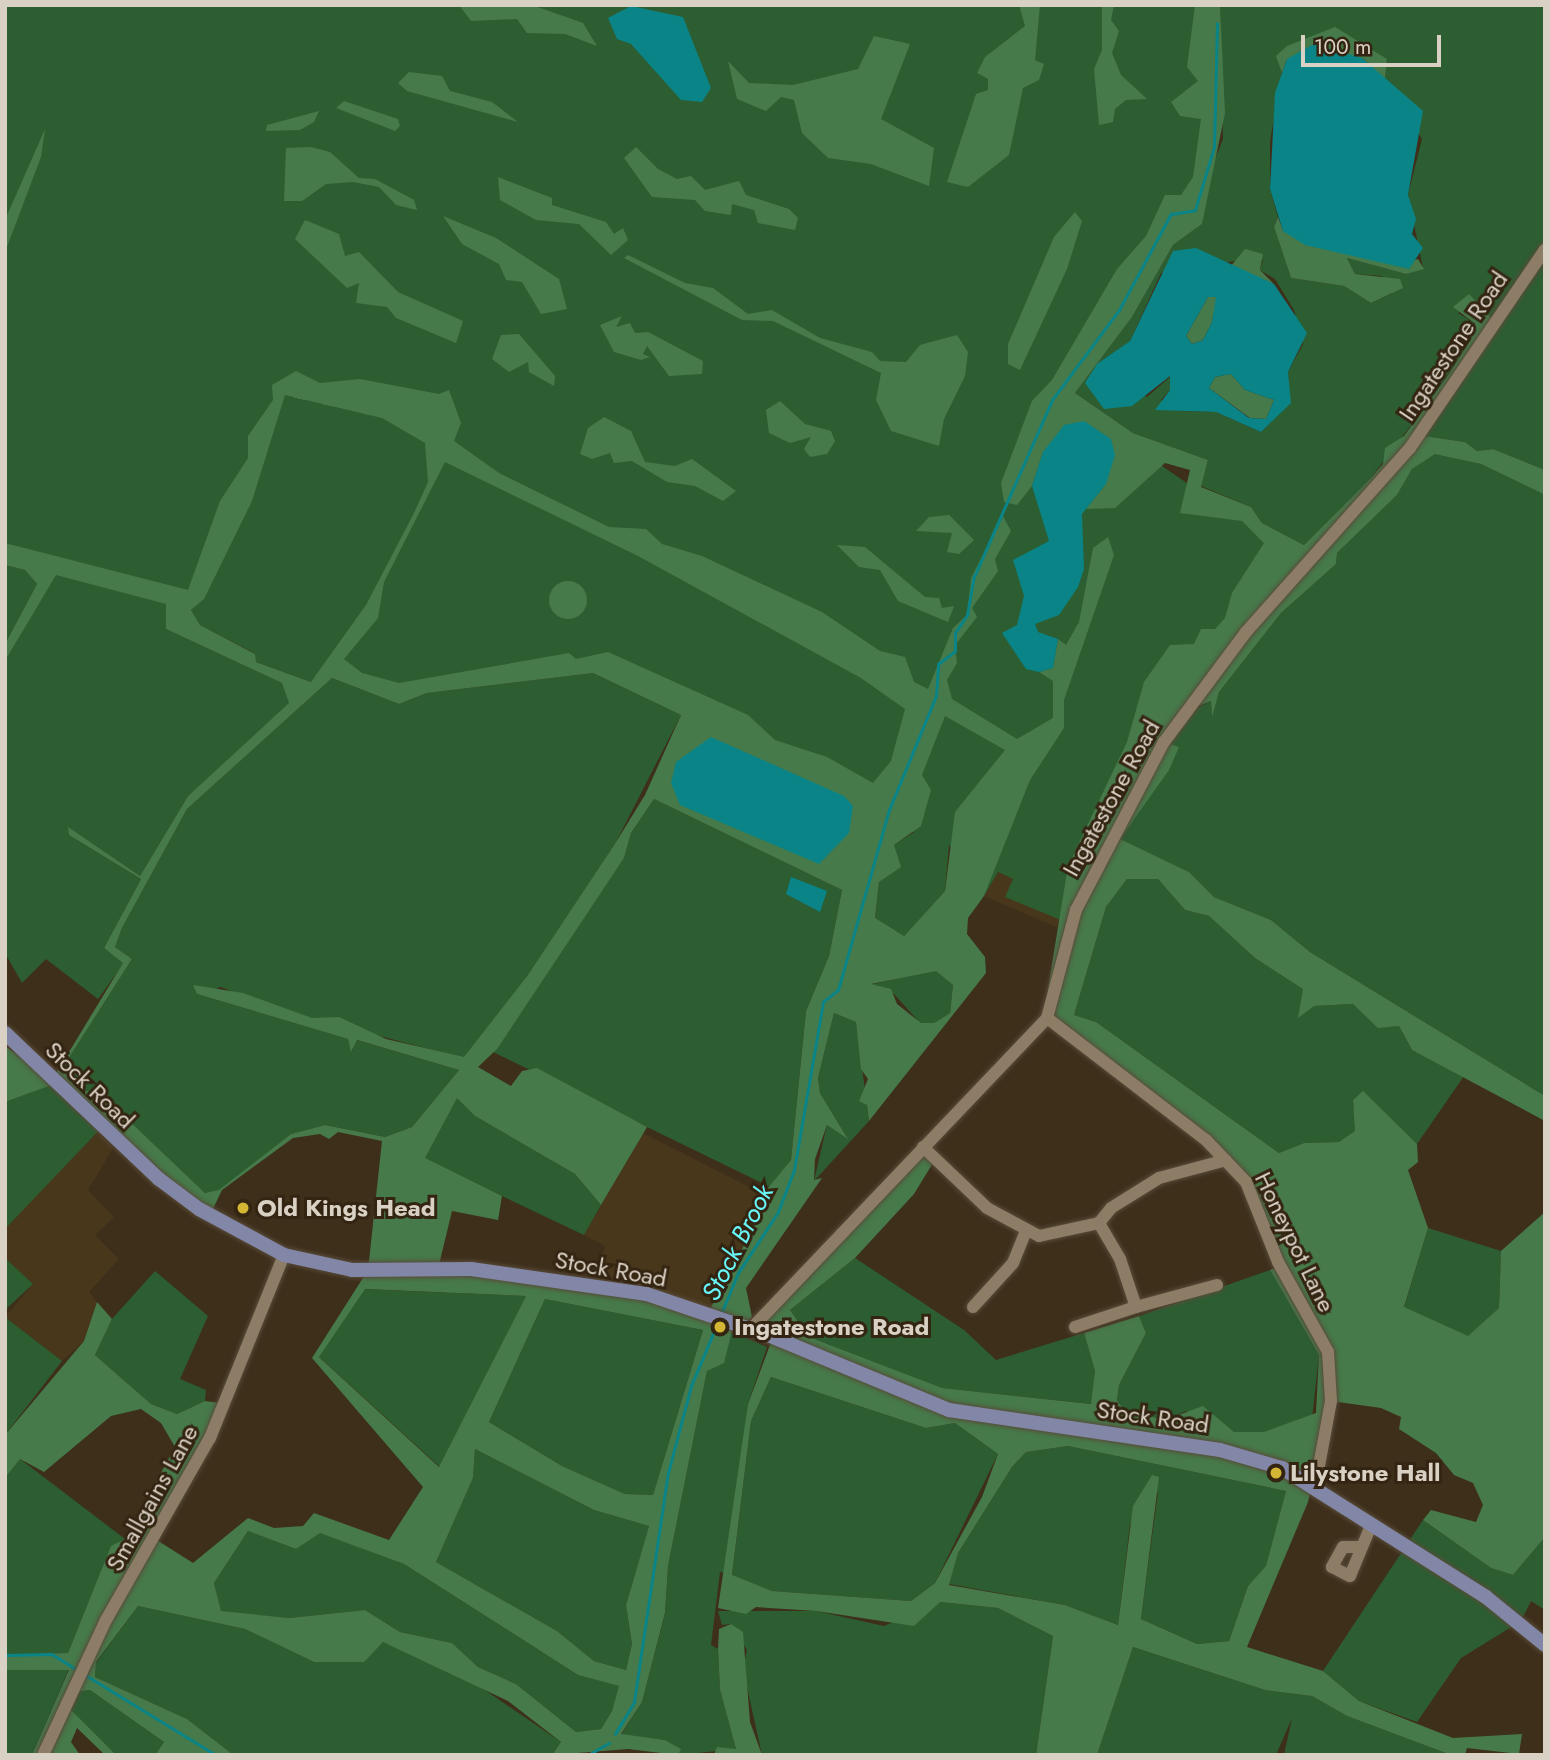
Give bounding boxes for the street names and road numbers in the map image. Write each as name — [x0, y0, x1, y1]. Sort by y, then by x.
street label: Ingatestone Road — [1392, 266, 1514, 426]
street label: Ingatestone Road — [1056, 715, 1166, 881]
street label: Stock Road — [39, 1035, 141, 1135]
street label: Honeypot Lane — [1249, 1167, 1341, 1317]
street label: Stock Road — [553, 1245, 669, 1293]
street label: Stock Road — [1095, 1395, 1211, 1439]
street label: Smallgains Lane — [100, 1420, 204, 1576]

